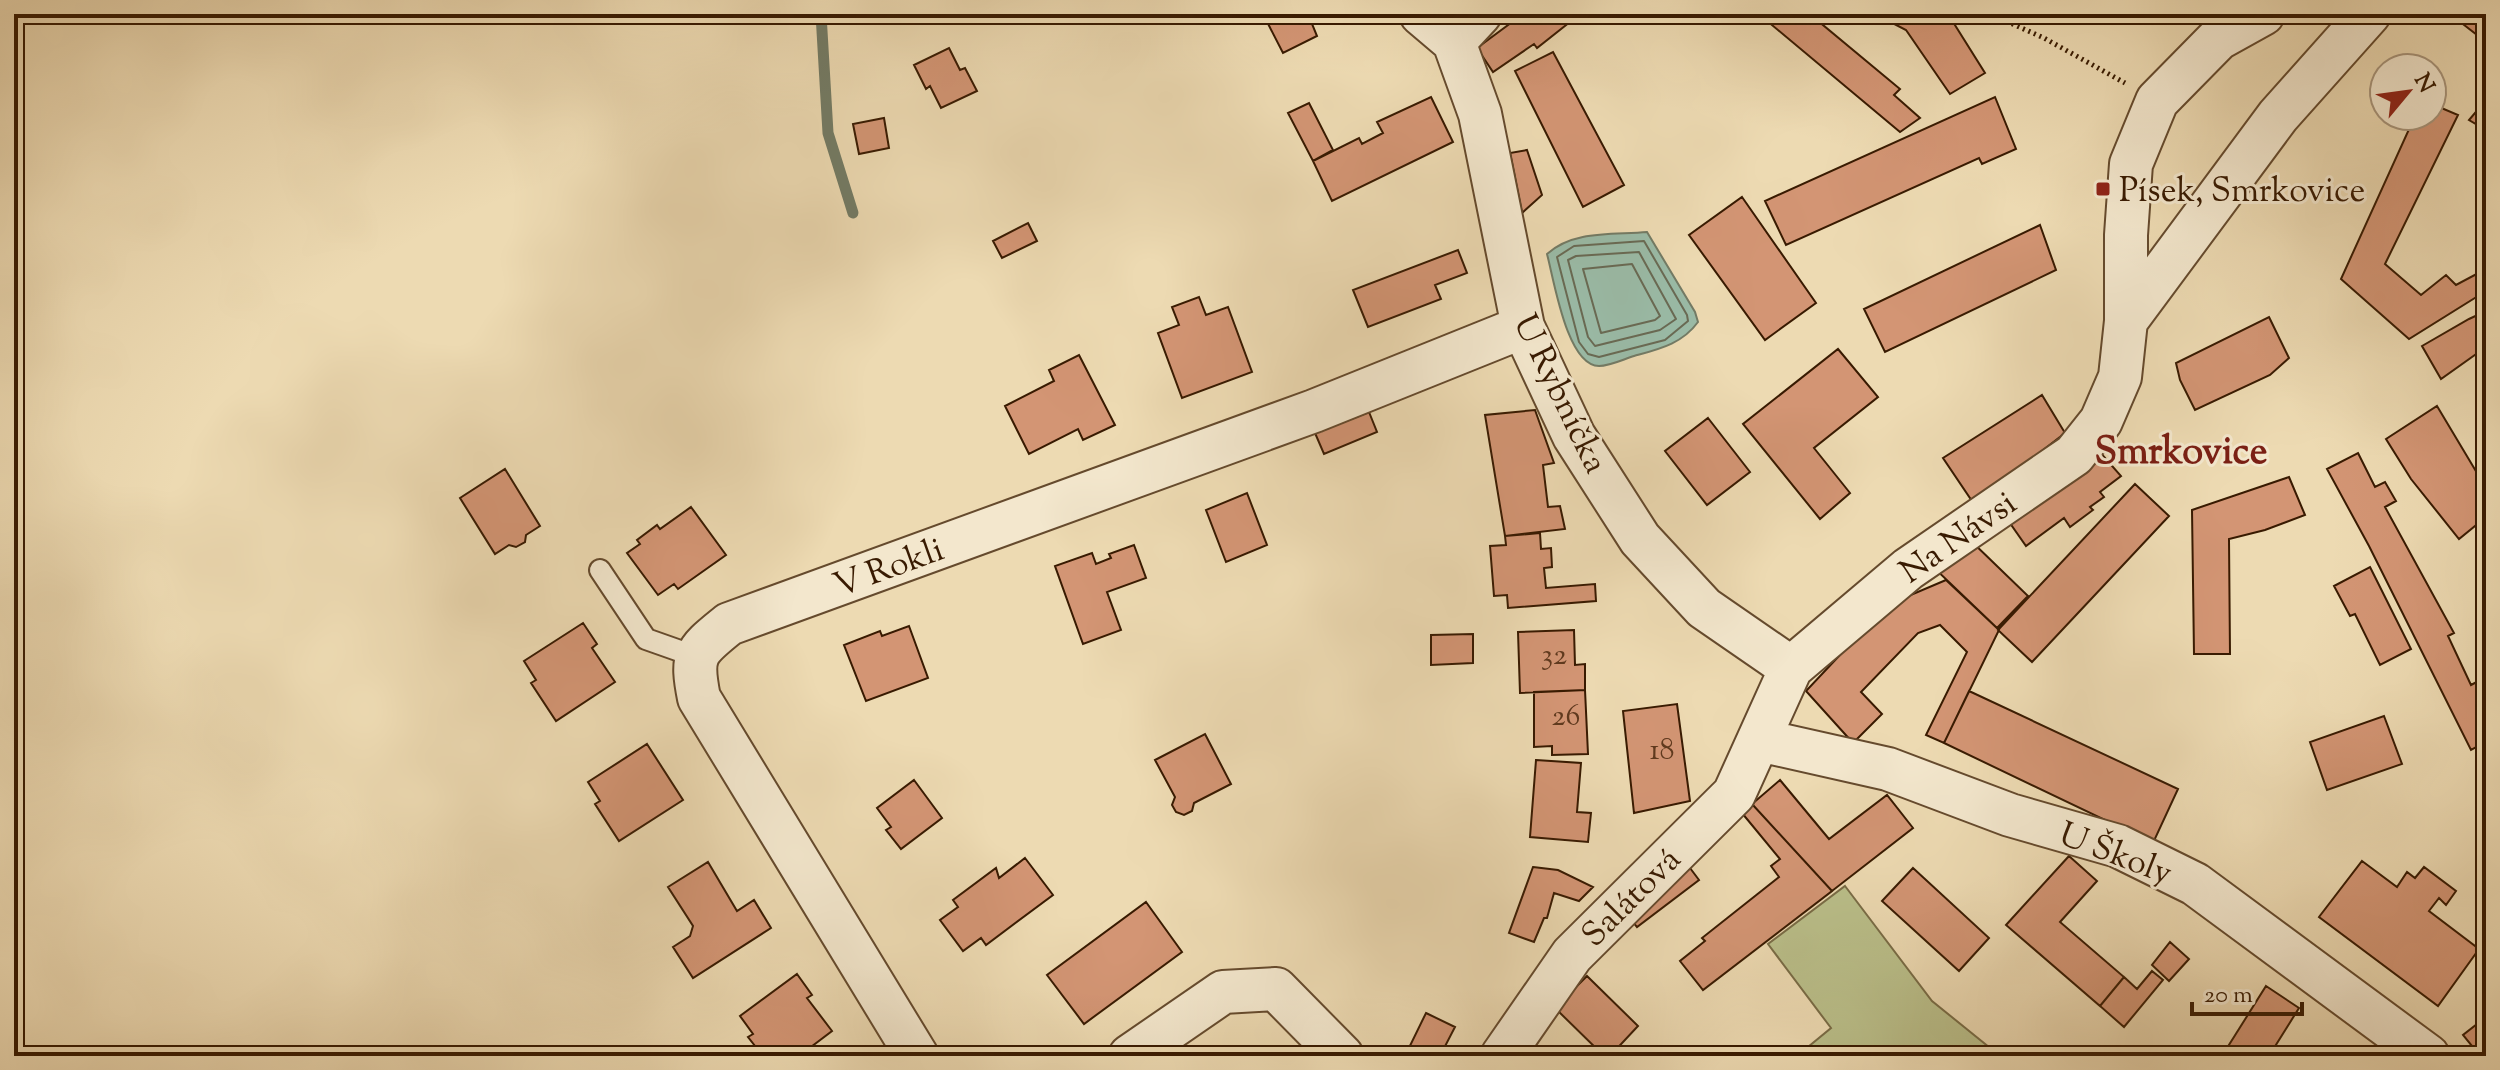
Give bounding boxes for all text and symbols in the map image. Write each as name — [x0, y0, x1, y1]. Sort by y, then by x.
north arrow — [2368, 52, 2448, 132]
text: N — [2405, 68, 2441, 100]
place label: Písek, Smrkovice — [2119, 168, 2365, 217]
marker: Písek, Smrkovice — [2094, 180, 2112, 198]
street label: U Rybníčka — [1499, 307, 1619, 482]
district label: Smrkovice — [2095, 427, 2267, 481]
street label: Na Návsi — [1891, 481, 2027, 597]
street label: V Rokli — [827, 527, 951, 612]
house number: 32 — [1541, 635, 1567, 678]
house number: 26 — [1552, 696, 1580, 739]
house number: 18 — [1649, 730, 1675, 773]
street label: U Školy — [2051, 811, 2179, 899]
street label: Salátová — [1571, 837, 1693, 959]
scale bar — [2192, 966, 2302, 1016]
text: 20 m — [2204, 979, 2253, 1013]

